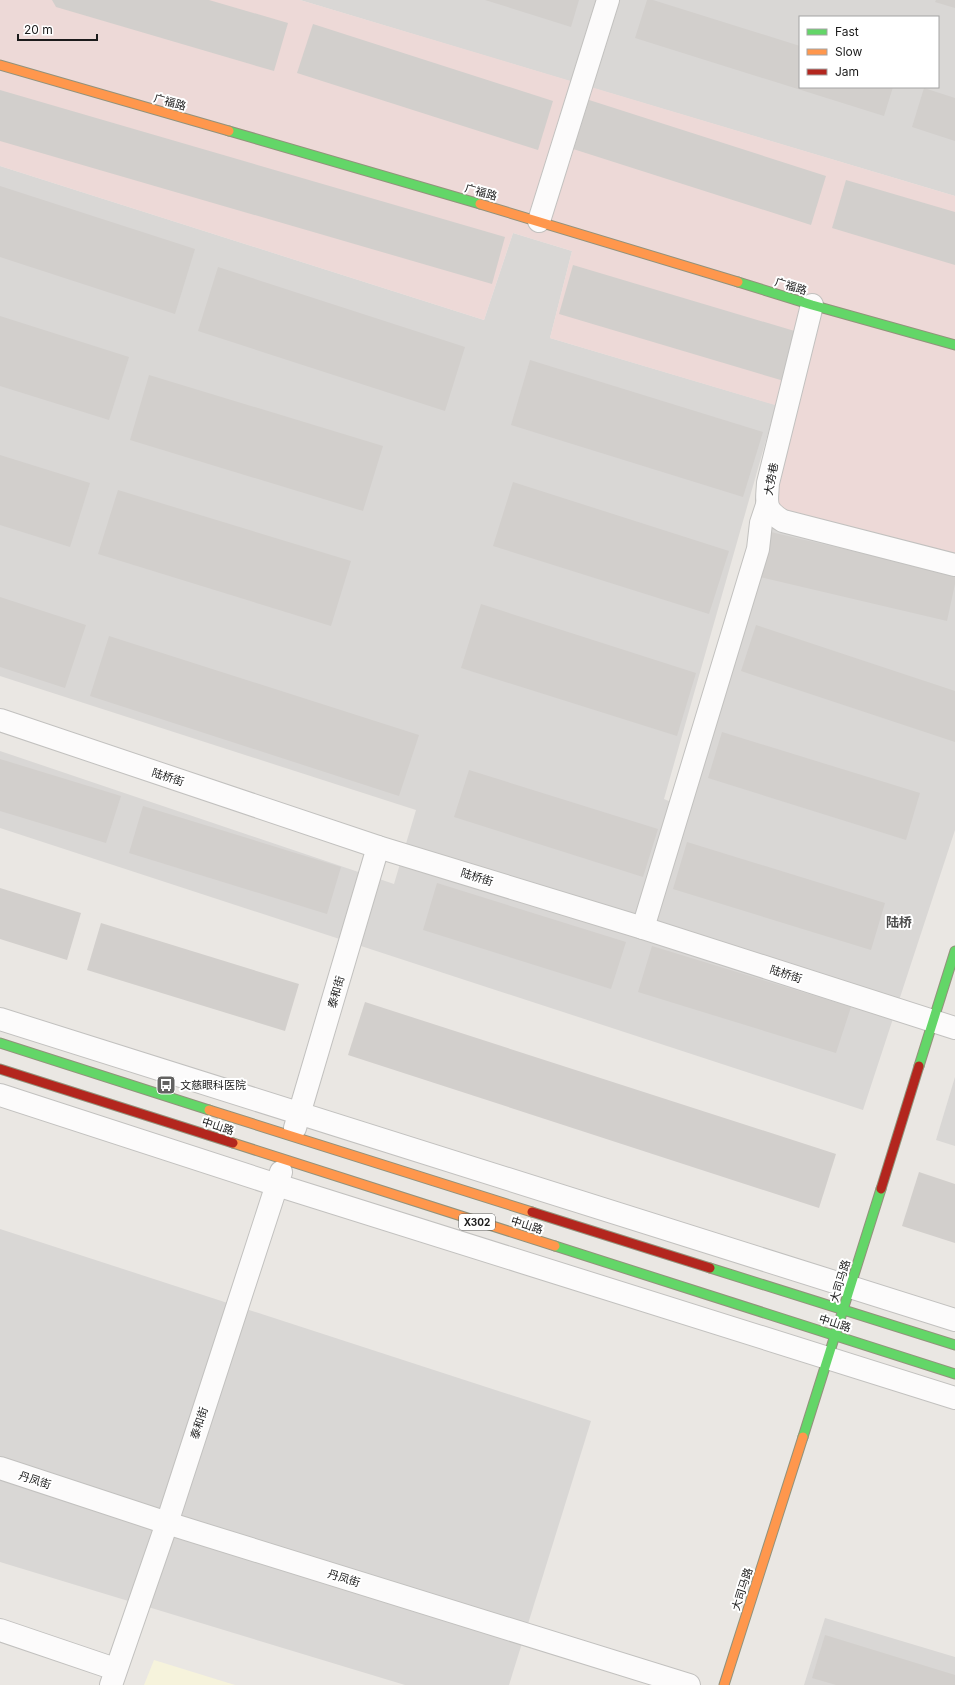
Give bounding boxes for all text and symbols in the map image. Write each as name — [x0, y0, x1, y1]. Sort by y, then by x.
scale bar — [18, 16, 97, 42]
legend — [799, 16, 939, 88]
text: 20 m — [24, 22, 53, 37]
text: Fast — [835, 24, 859, 39]
text: Slow — [835, 44, 863, 59]
text: Jam — [835, 64, 859, 79]
street label: 广福路 — [152, 91, 188, 113]
street label: 广福路 — [463, 181, 499, 203]
street label: 广福路 — [773, 274, 809, 298]
street label: 大势巷 — [761, 462, 781, 496]
street label: 陆桥街 — [150, 765, 186, 789]
street label: 陆桥街 — [459, 865, 495, 889]
district label: 陆桥 — [886, 914, 912, 930]
street label: 陆桥街 — [768, 962, 804, 986]
street label: 泰和街 — [325, 974, 347, 1010]
bus stop icon: 文慈眼科医院 — [155, 1074, 177, 1096]
place label: 文慈眼科医院 — [180, 1078, 246, 1092]
street label: 中山路 — [200, 1114, 236, 1138]
street label: 中山路 — [509, 1213, 545, 1237]
road number: X302 — [459, 1214, 495, 1230]
street label: 大司马路 — [827, 1258, 853, 1304]
street label: 中山路 — [817, 1311, 853, 1335]
street label: 泰和街 — [187, 1405, 211, 1441]
street label: 丹凤街 — [17, 1468, 53, 1492]
street label: 丹凤街 — [326, 1566, 362, 1590]
street label: 大司马路 — [729, 1566, 755, 1612]

